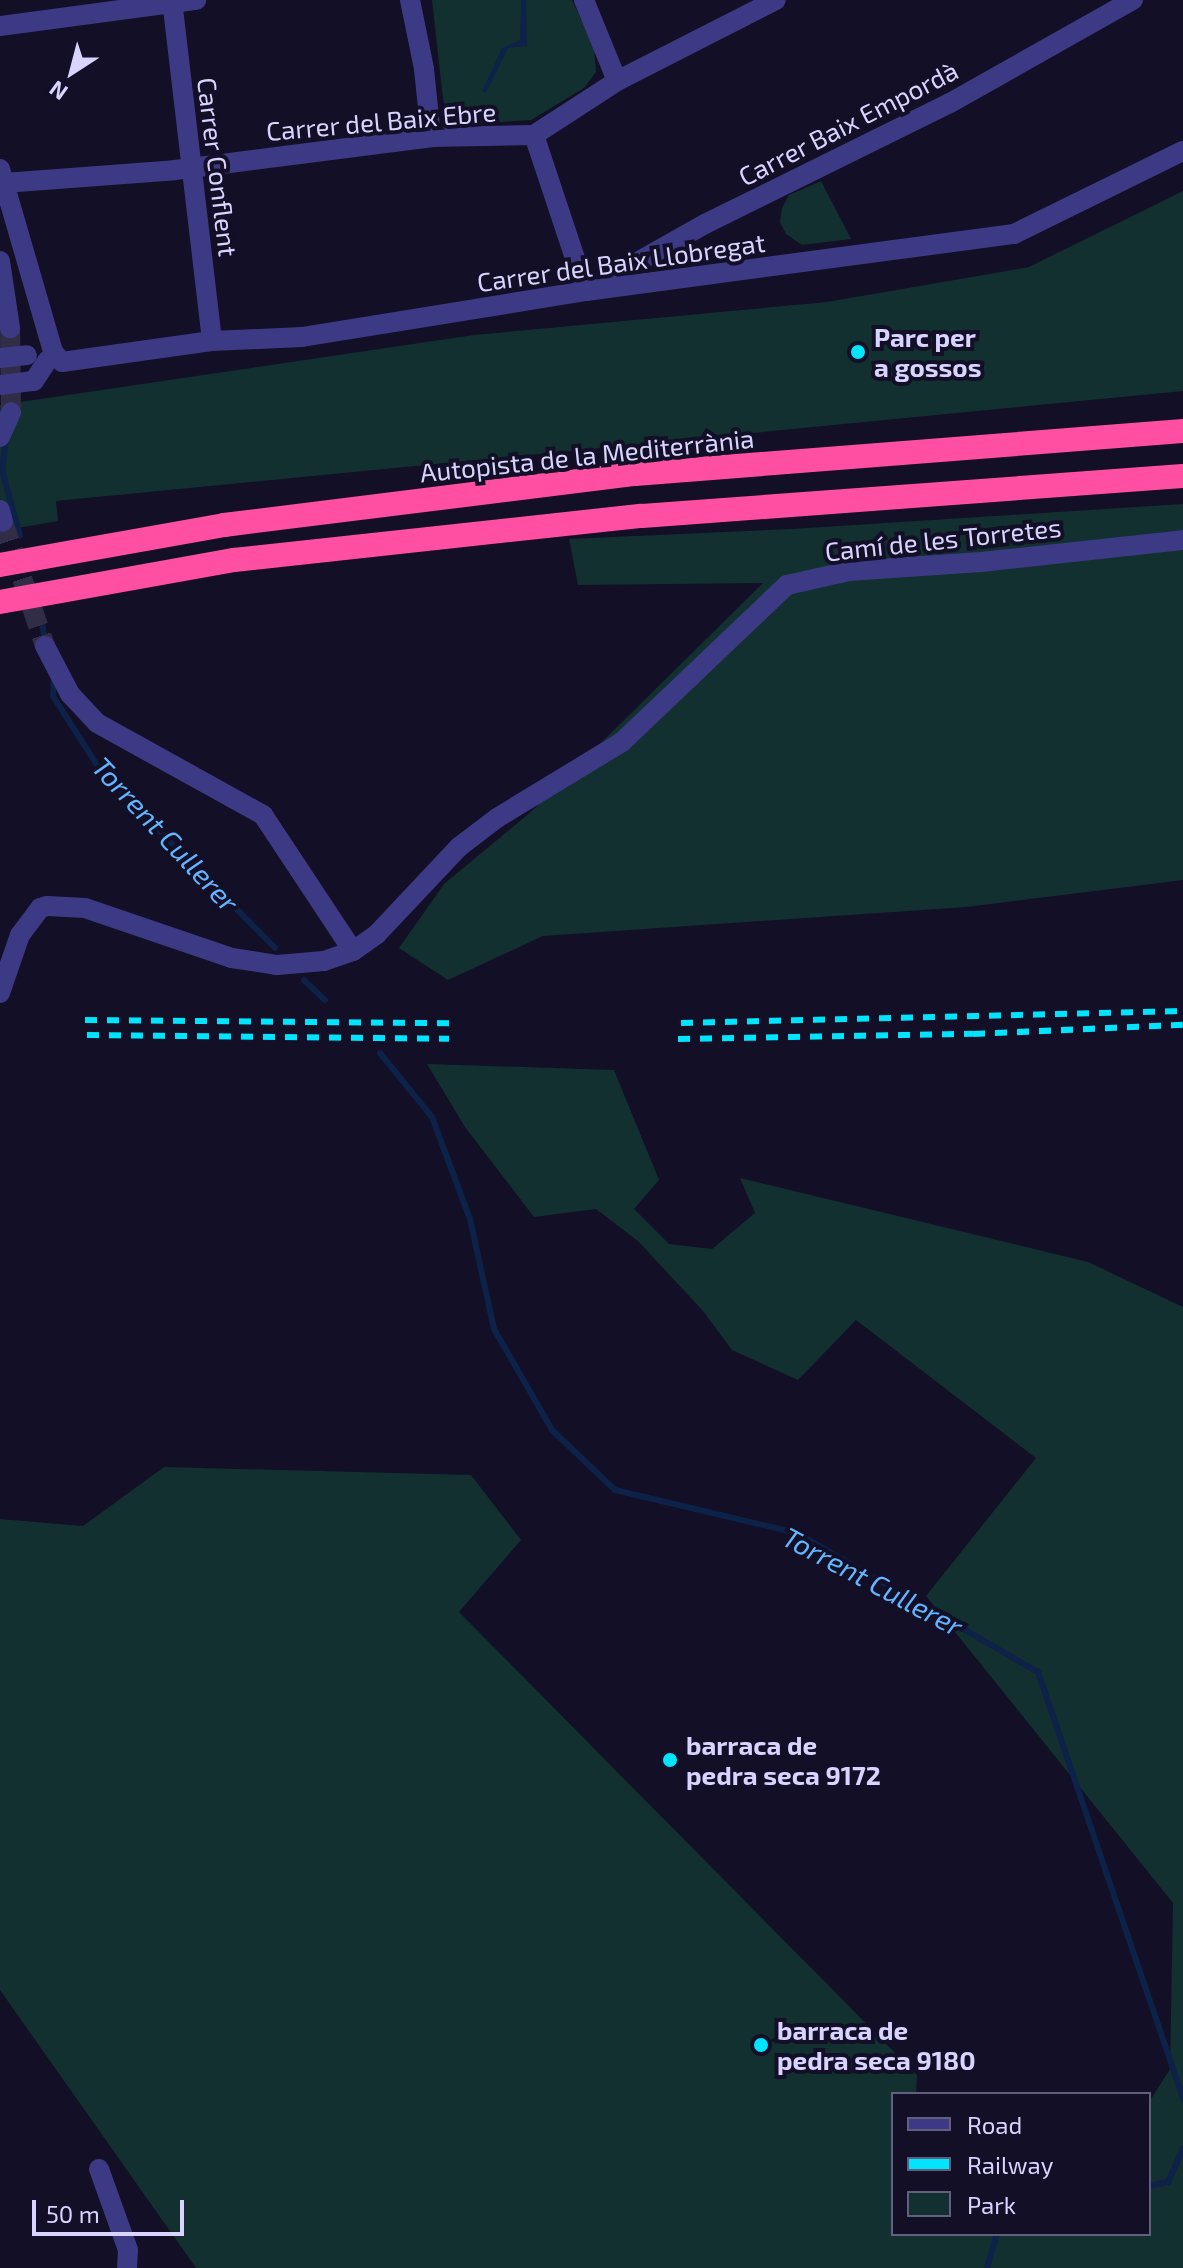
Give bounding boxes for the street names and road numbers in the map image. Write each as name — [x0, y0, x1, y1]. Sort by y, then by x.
street label: Carrer Baix Empordà — [733, 54, 963, 192]
street label: Carrer Conflent — [191, 75, 245, 259]
street label: Carrer del Baix Ebre — [264, 95, 498, 147]
street label: Carrer del Baix Llobregat — [474, 226, 768, 298]
street label: Autopista de la Mediterrània — [418, 422, 756, 488]
street label: Camí de les Torretes — [823, 511, 1063, 567]

